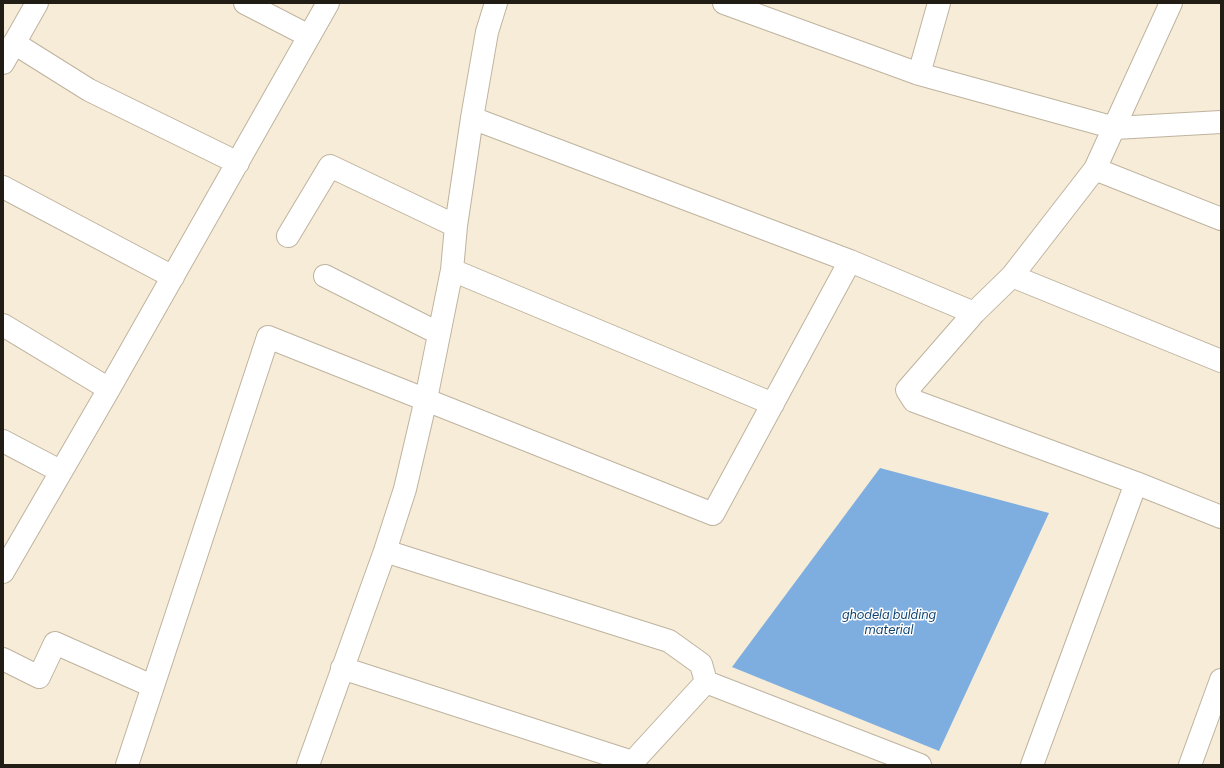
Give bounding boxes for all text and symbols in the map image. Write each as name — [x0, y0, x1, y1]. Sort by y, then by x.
water label: ghodela bulding material — [842, 607, 936, 638]

